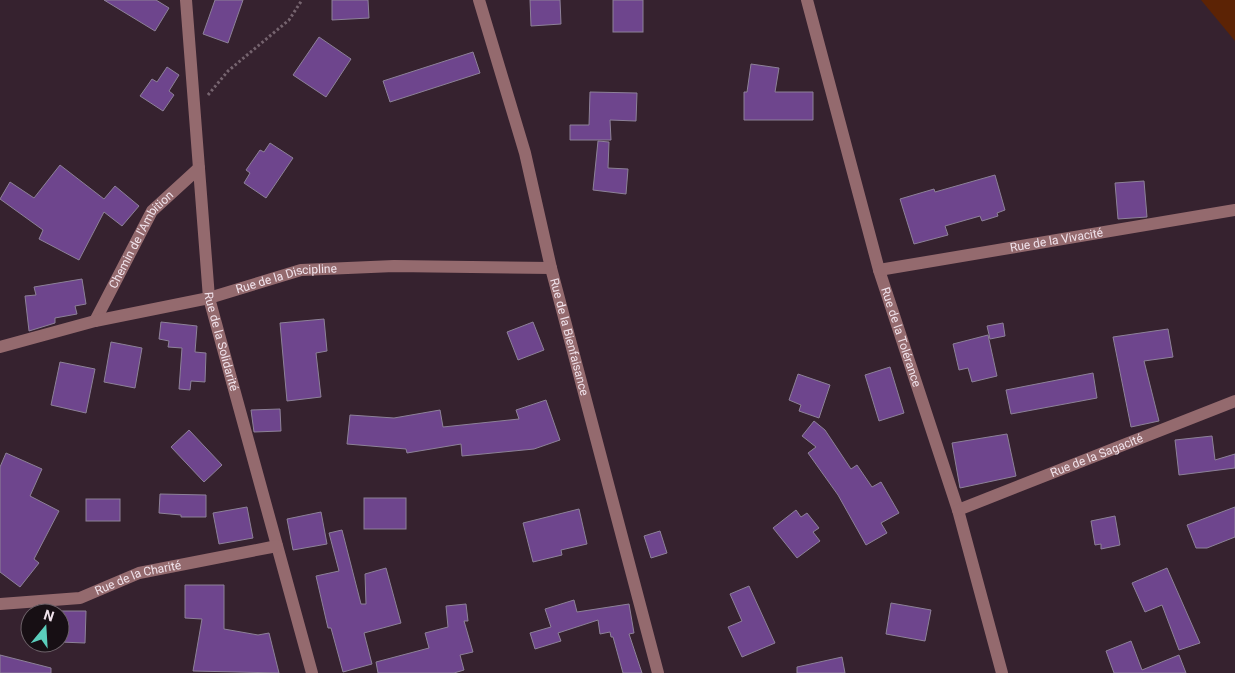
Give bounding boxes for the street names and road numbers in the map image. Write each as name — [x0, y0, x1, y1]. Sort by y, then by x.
street label: Chemin de l'Ambition — [106, 188, 176, 291]
street label: Rue de la Vivacité — [1009, 225, 1104, 255]
street label: Rue de la Discipline — [234, 261, 337, 296]
street label: Rue de la Bienfaisance — [547, 277, 591, 397]
street label: Rue de la Tolérance — [878, 285, 924, 389]
street label: Rue de la Solidarité — [202, 291, 241, 393]
street label: Rue de la Sagacité — [1048, 431, 1145, 480]
street label: Rue de la Charité — [93, 558, 182, 598]

